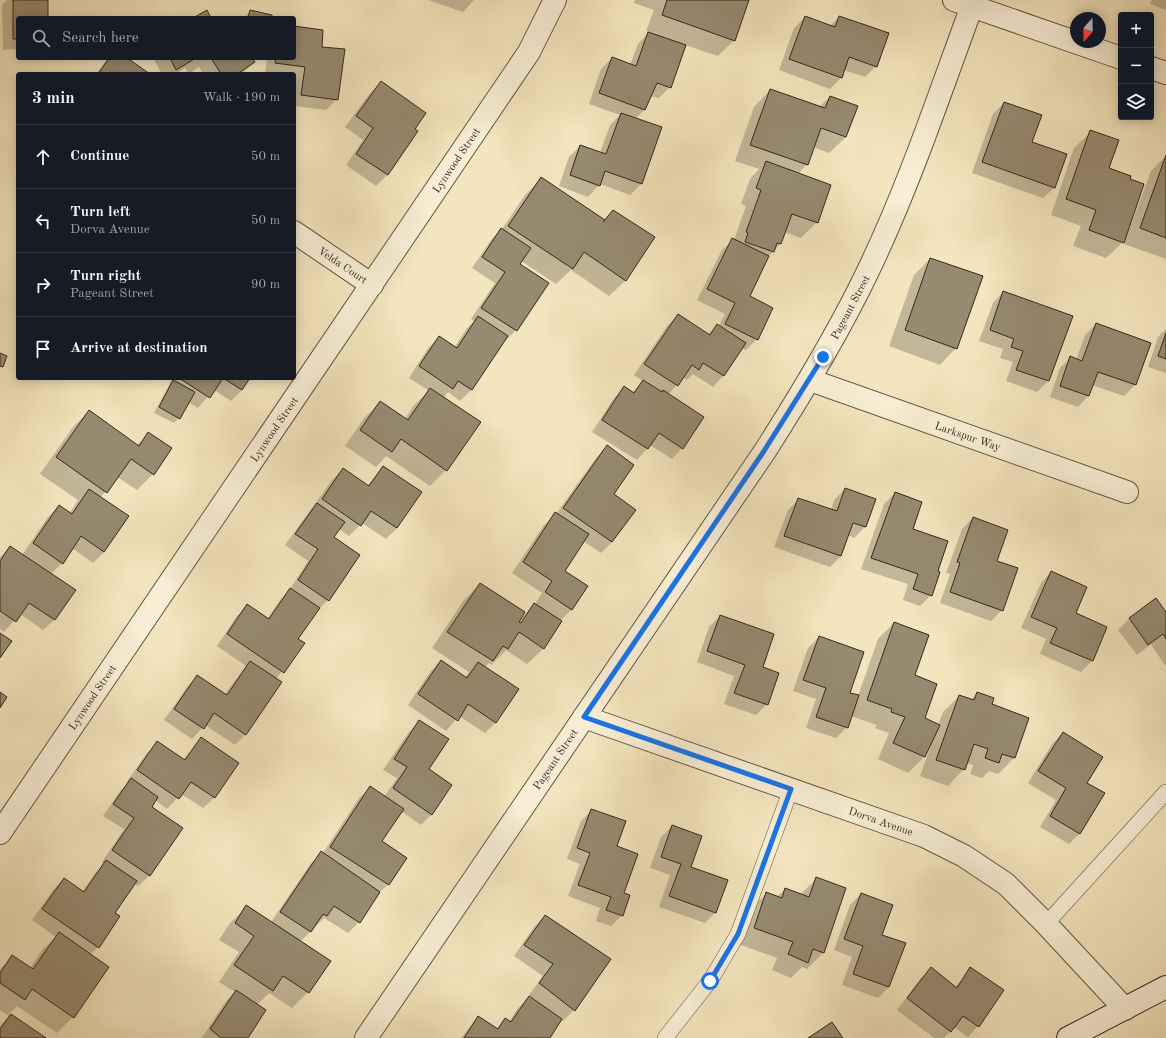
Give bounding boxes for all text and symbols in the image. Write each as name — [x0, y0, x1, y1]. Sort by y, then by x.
north arrow — [1070, 12, 1106, 48]
map controls — [1118, 12, 1154, 120]
button: + — [1118, 12, 1154, 48]
search box — [16, 16, 296, 60]
icon: search — [30, 27, 52, 49]
text: Search here — [62, 31, 139, 46]
button: − — [1118, 48, 1154, 84]
button: layers — [1118, 84, 1154, 120]
text: 3 min — [32, 90, 75, 107]
text: Walk · 190 m — [203, 91, 280, 104]
street label: Lynwood Street — [431, 126, 483, 195]
icon: ahead — [32, 146, 54, 168]
text: Continue — [70, 149, 129, 164]
text: 50 m — [251, 150, 280, 163]
text: Turn left — [70, 205, 130, 220]
icon: left — [32, 210, 54, 232]
text: 50 m — [251, 214, 280, 227]
text: Dorva Avenue — [70, 223, 150, 236]
street label: Velda Court — [316, 246, 369, 287]
text: Turn right — [70, 269, 141, 284]
icon: right — [32, 274, 54, 296]
street label: Pageant Street — [830, 274, 873, 342]
text: 90 m — [251, 278, 280, 291]
text: Pageant Street — [70, 287, 154, 300]
icon: arrive — [32, 338, 54, 360]
text: Arrive at destination — [70, 341, 208, 356]
route end — [814, 348, 832, 366]
street label: Lynwood Street — [249, 395, 301, 464]
street label: Larkspur Way — [933, 421, 1002, 454]
street label: Lynwood Street — [67, 663, 119, 732]
street label: Pageant Street — [532, 727, 581, 792]
street label: Dorva Avenue — [847, 806, 914, 839]
route start — [701, 972, 719, 990]

